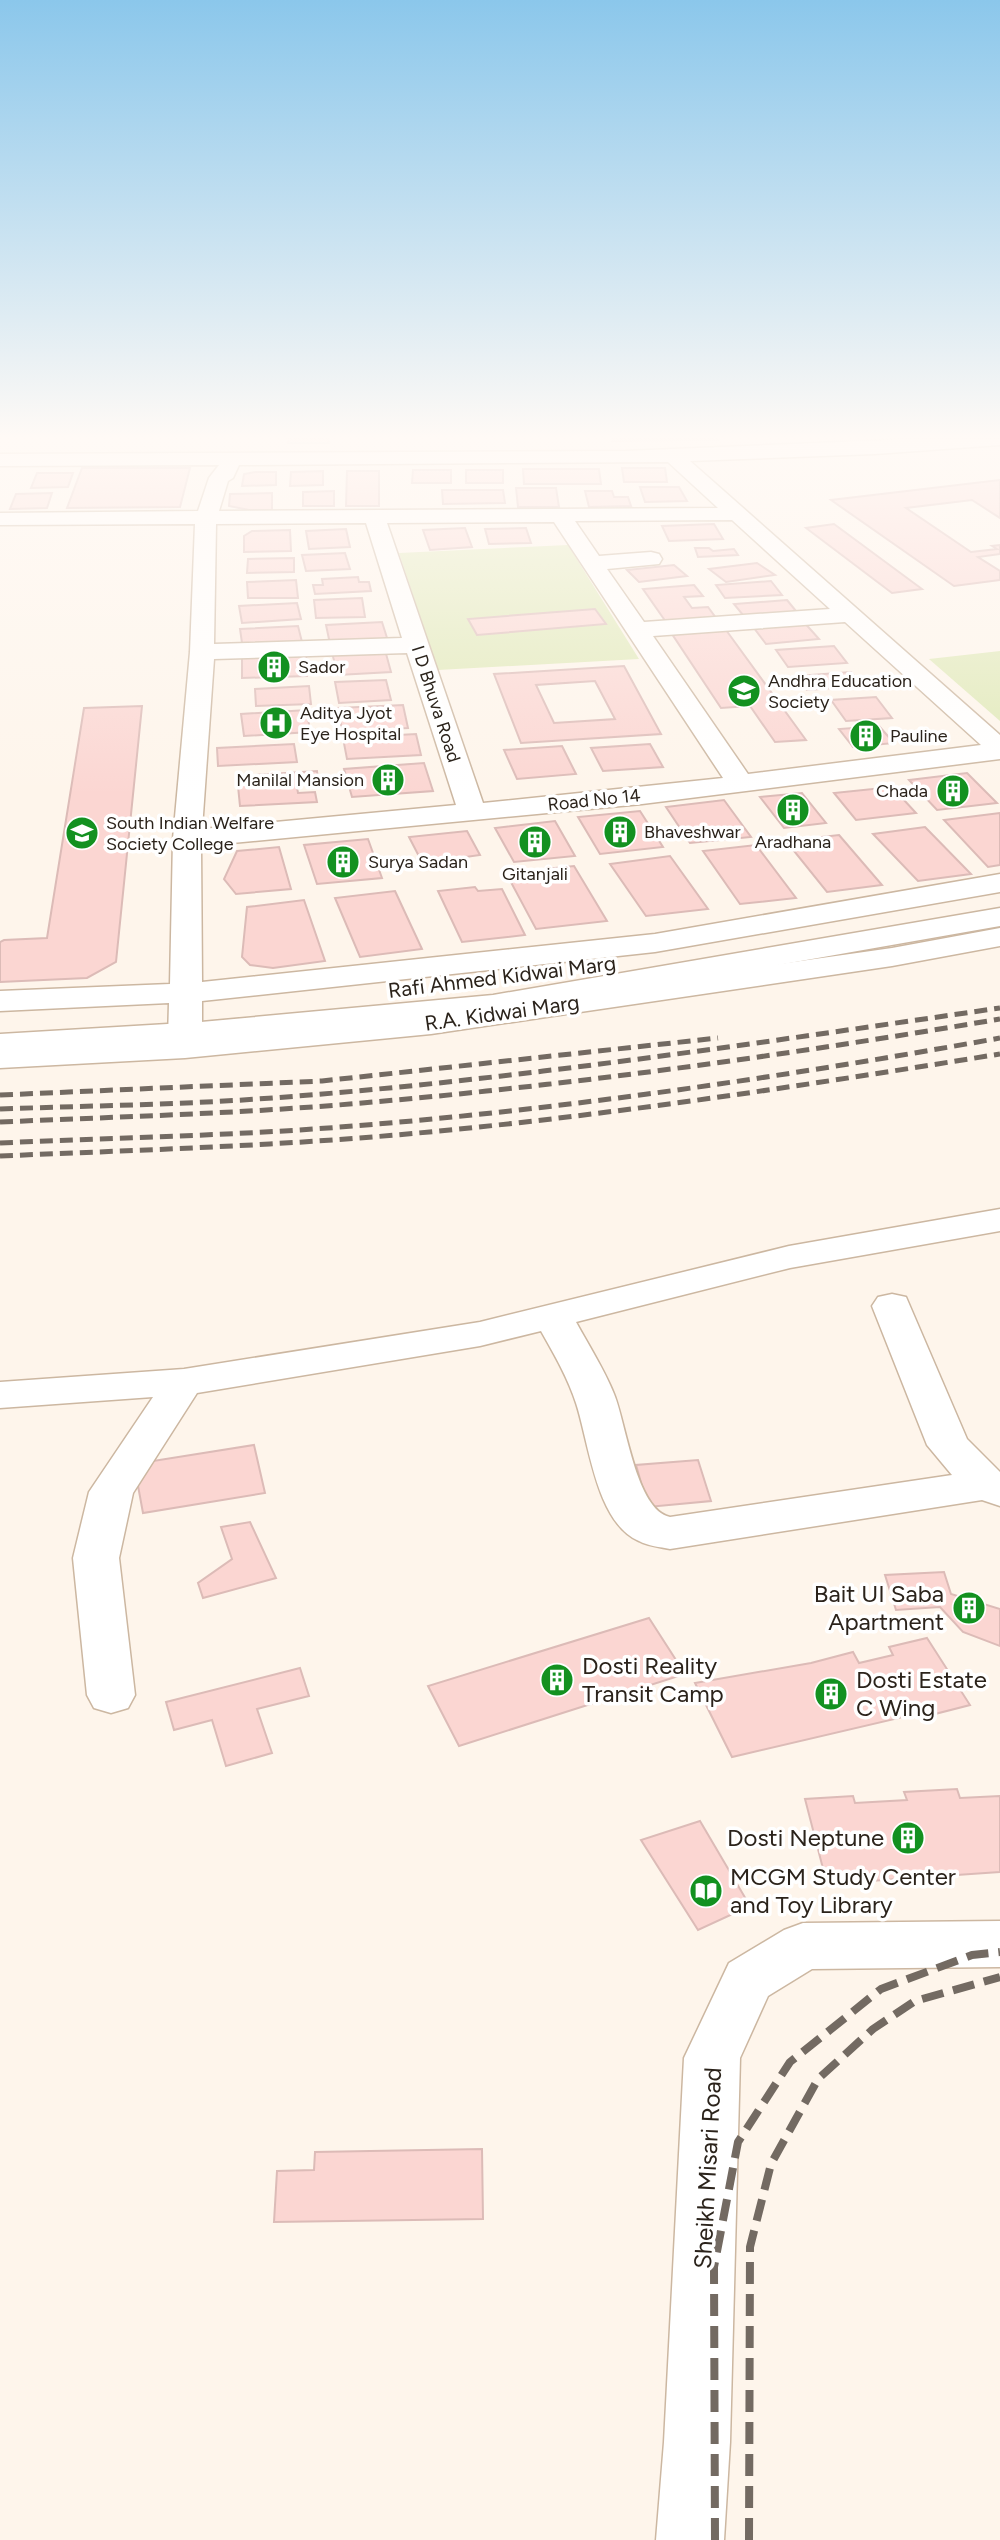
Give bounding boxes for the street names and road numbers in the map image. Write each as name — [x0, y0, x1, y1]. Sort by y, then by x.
street label: I D Bhuva Road — [407, 643, 465, 765]
street label: Road No 14 — [546, 784, 642, 816]
street label: Rafi Ahmed Kidwai Marg — [387, 950, 617, 1003]
street label: R.A. Kidwai Marg — [423, 989, 581, 1036]
street label: Sheikh Misari Road — [688, 2066, 727, 2270]

